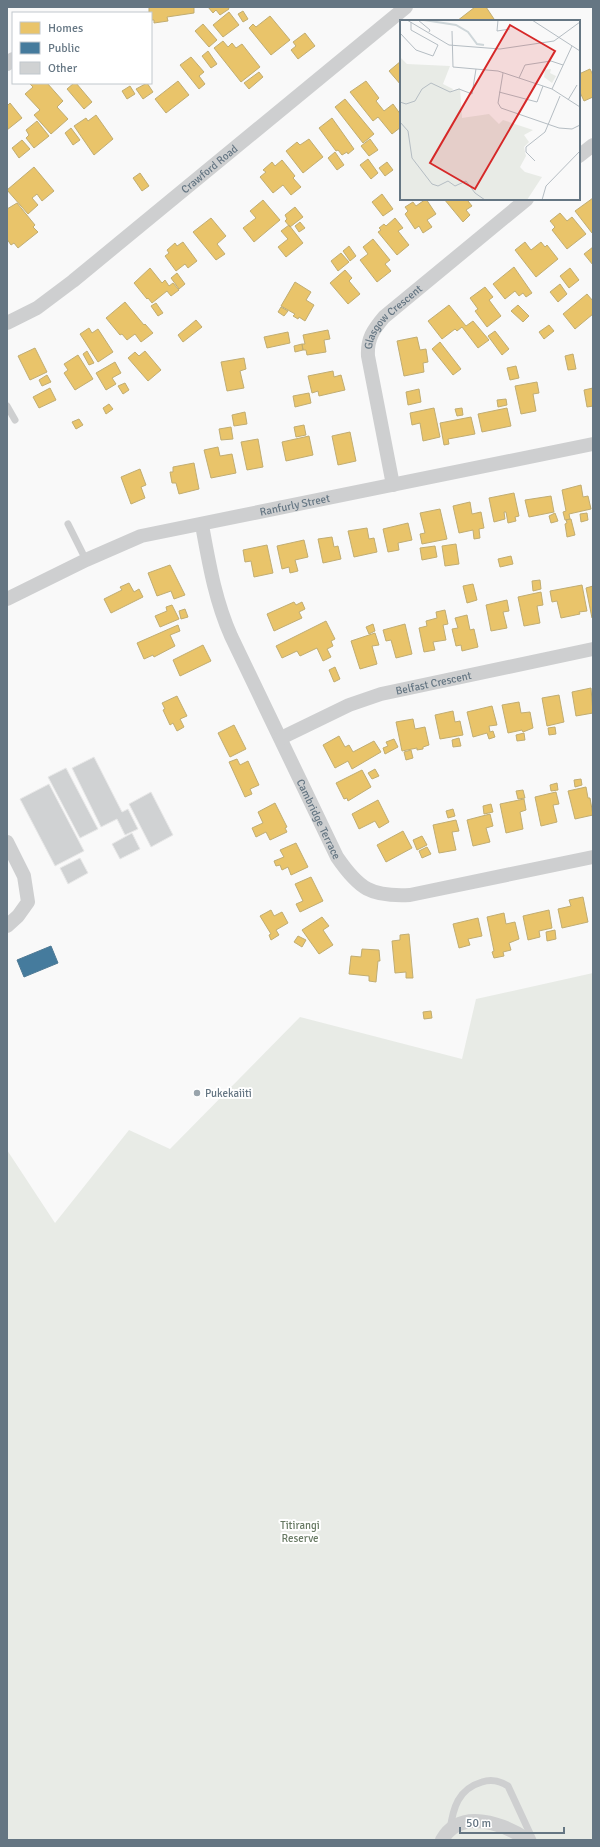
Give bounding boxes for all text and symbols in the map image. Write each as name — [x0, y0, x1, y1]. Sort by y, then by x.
legend — [12, 12, 152, 84]
inset map — [400, 20, 580, 200]
text: Homes — [48, 21, 83, 36]
text: Public — [48, 41, 80, 56]
text: Other — [48, 61, 78, 76]
street label: Crawford Road — [178, 142, 240, 196]
street label: Glasgow Crescent — [361, 282, 425, 350]
street label: Ranfurly Street — [259, 491, 331, 518]
street label: Belfast Crescent — [394, 668, 473, 697]
street label: Cambridge Terrace — [294, 777, 344, 861]
place label: Pukekaiiti — [205, 1087, 252, 1100]
marker: Pukekaiiti — [192, 1088, 202, 1098]
park label: Titirangi Reserve — [280, 1519, 320, 1545]
scale bar — [460, 1809, 564, 1835]
text: 50 m — [466, 1816, 491, 1831]

